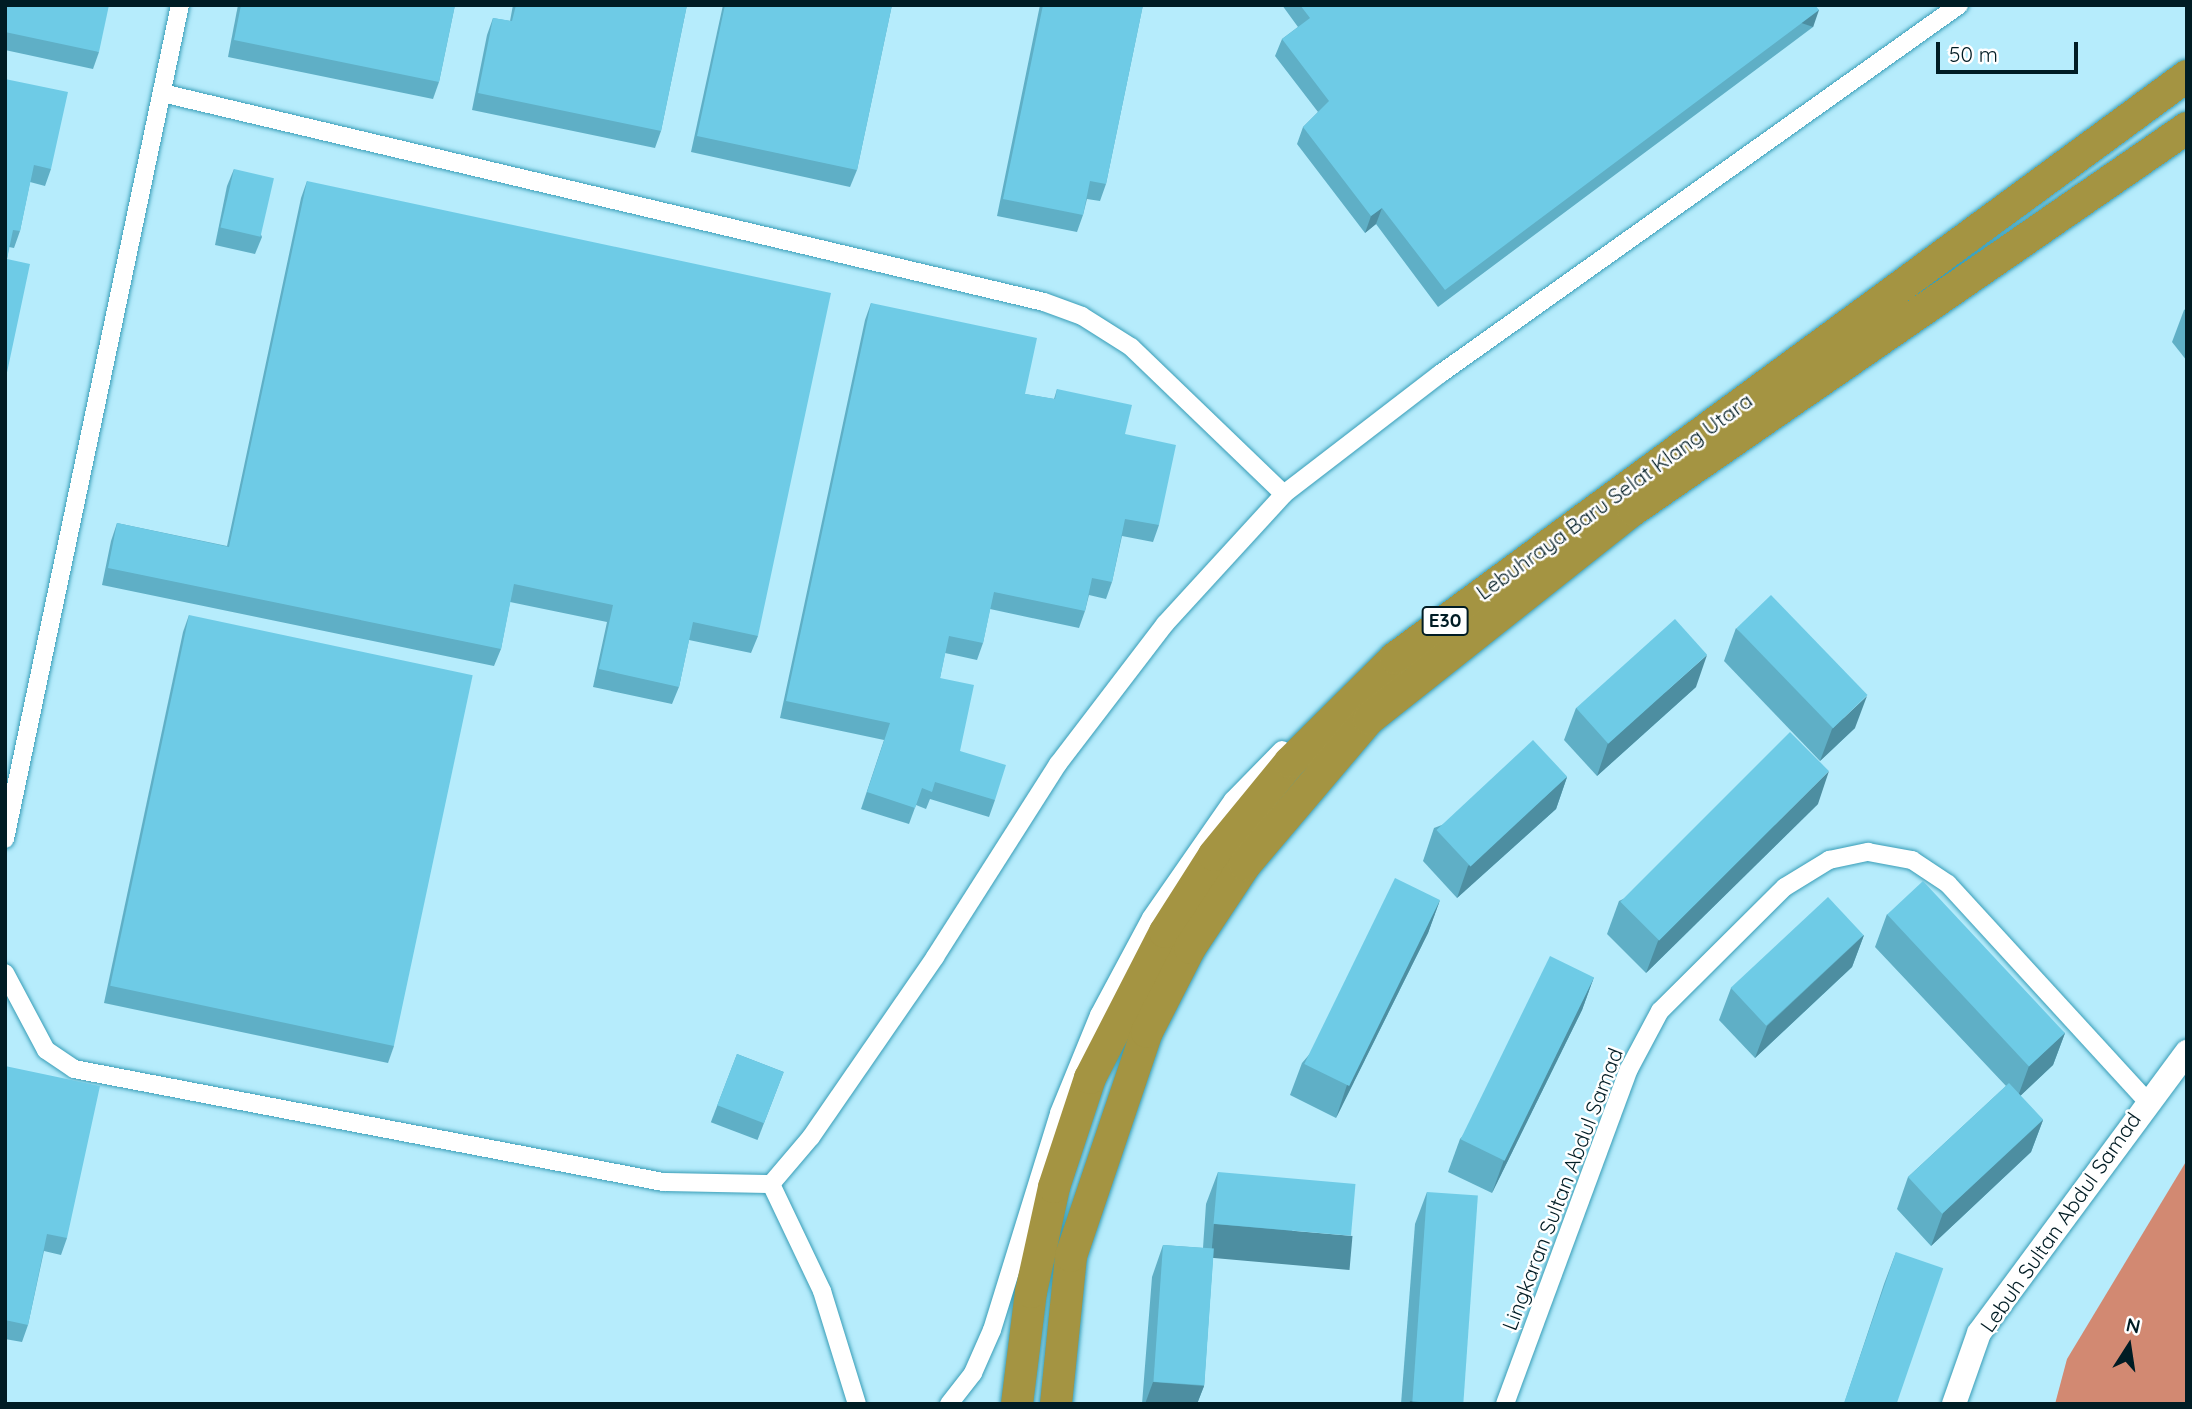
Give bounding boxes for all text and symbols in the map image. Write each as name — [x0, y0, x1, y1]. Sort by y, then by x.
scale bar — [1940, 28, 2082, 72]
text: 50 m — [1949, 41, 1998, 67]
street label: Lebuhraya Baru Selat Klang Utara — [1471, 387, 1757, 605]
road number: E30 — [1420, 606, 1470, 636]
street label: Lingkaran Sultan Abdul Samad — [1496, 1044, 1628, 1334]
street label: Lebuh Sultan Abdul Samad — [1974, 1107, 2146, 1337]
north arrow — [2094, 1311, 2164, 1381]
text: N — [2124, 1312, 2143, 1339]

